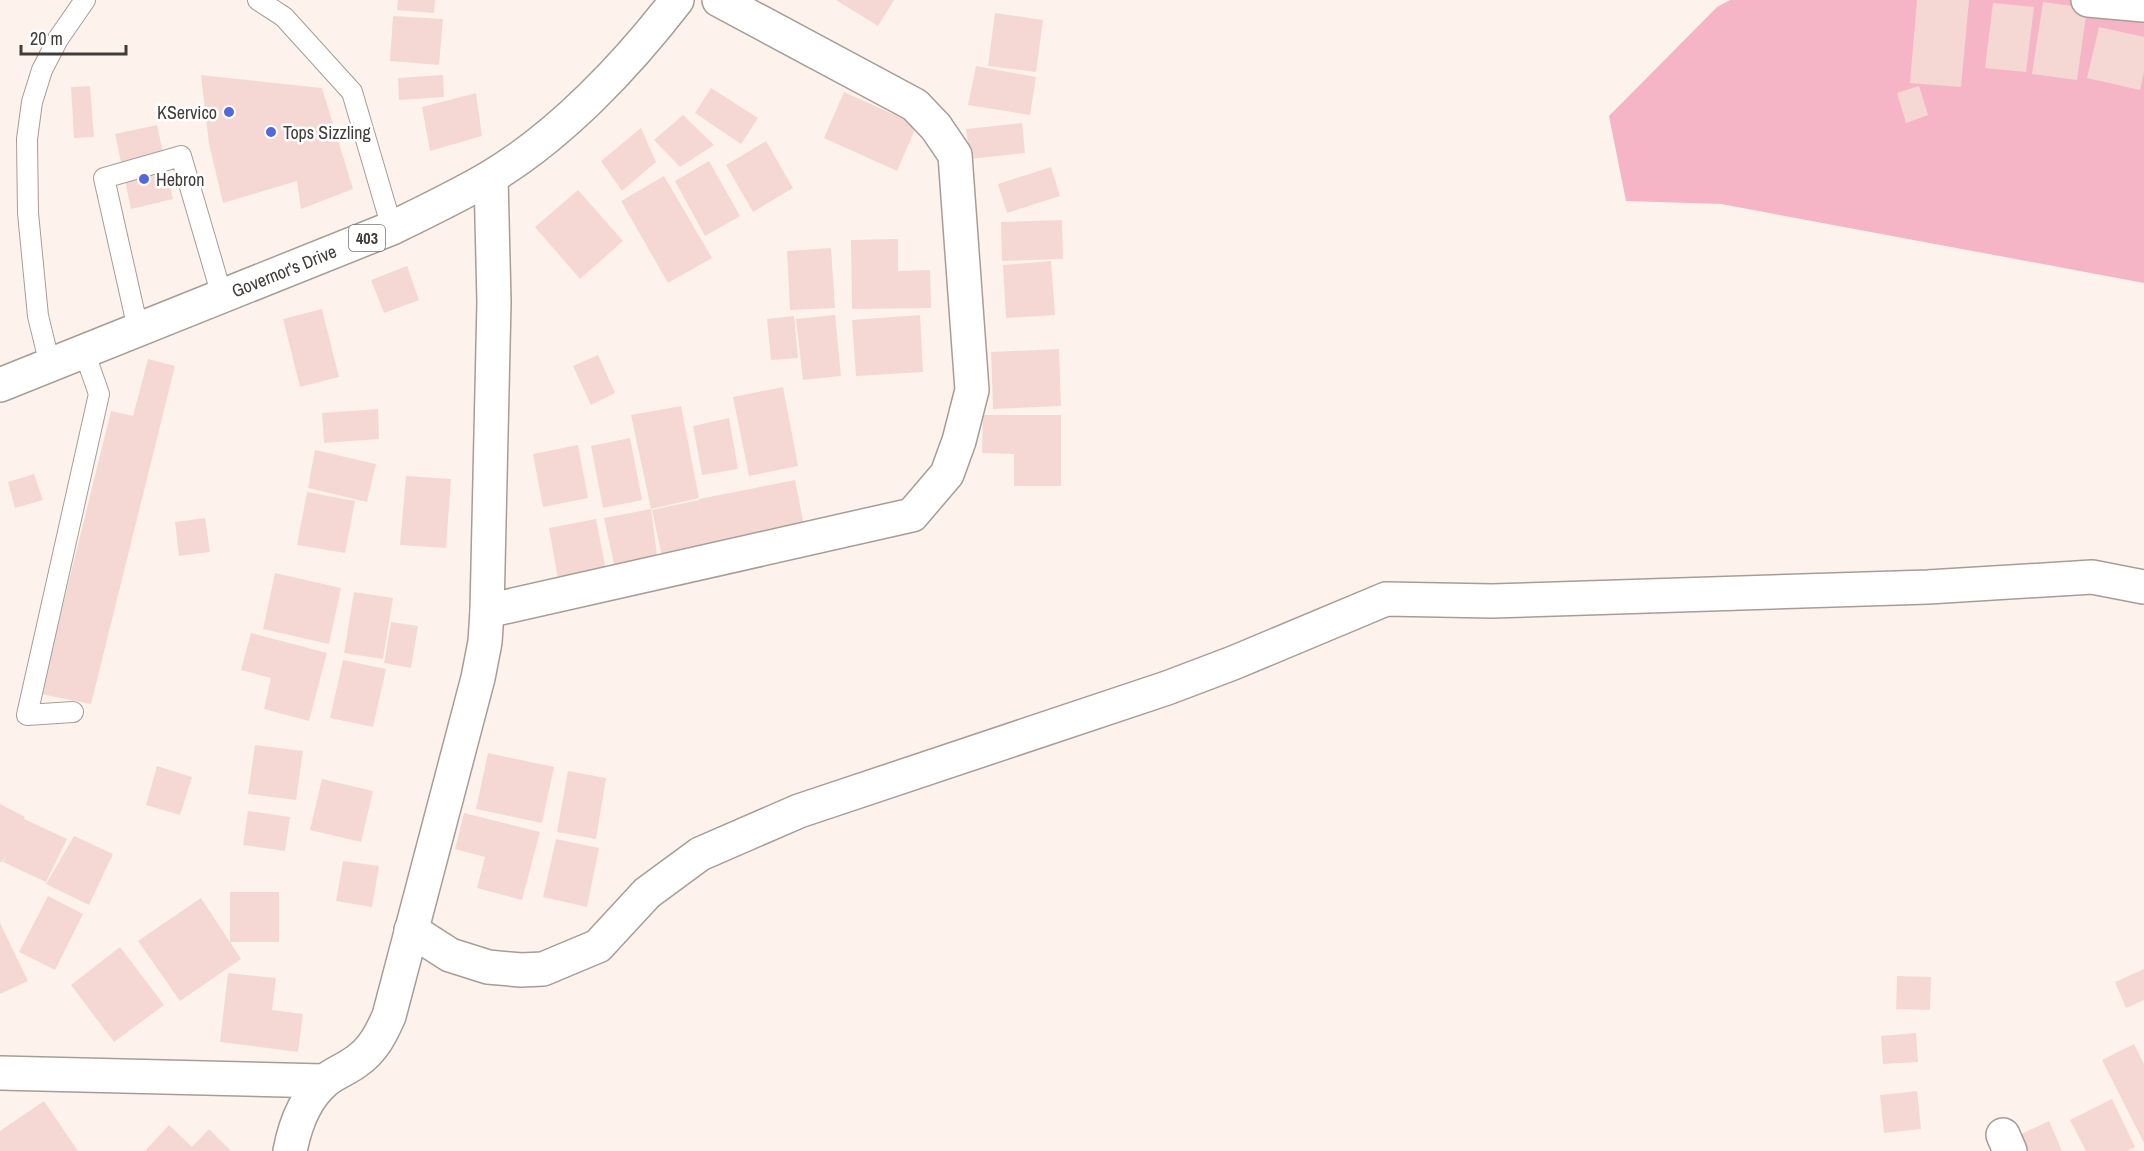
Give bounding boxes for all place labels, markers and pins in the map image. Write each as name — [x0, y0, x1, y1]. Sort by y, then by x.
place label: KServico — [157, 100, 217, 125]
marker: KServico — [222, 105, 236, 119]
place label: Tops Sizzling — [283, 120, 372, 145]
marker: Tops Sizzling — [264, 125, 278, 139]
place label: Hebron — [156, 167, 204, 192]
marker: Hebron — [137, 172, 151, 186]

